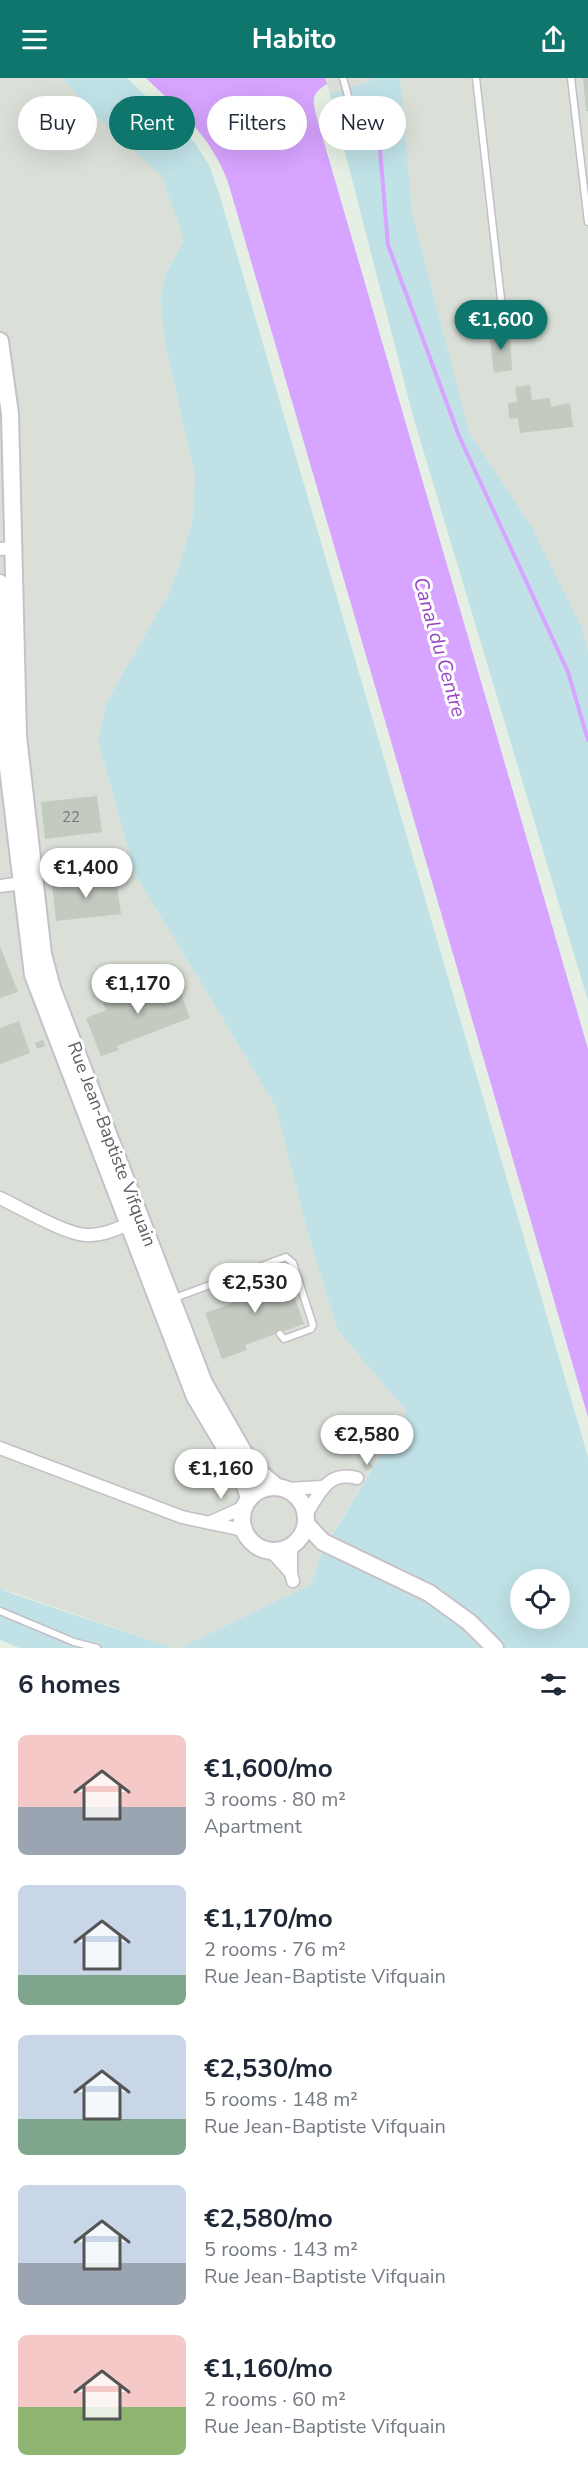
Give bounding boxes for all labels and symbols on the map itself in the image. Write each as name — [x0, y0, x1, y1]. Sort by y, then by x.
pin: €1,600 — [452, 300, 550, 351]
water label: Canal du Centre — [407, 574, 472, 721]
house number: 22 — [62, 807, 80, 827]
pin: €1,400 — [37, 848, 135, 899]
pin: €1,170 — [89, 964, 187, 1015]
street label: Rue Jean-Baptiste Vifquain — [62, 1038, 162, 1250]
pin: €2,530 — [206, 1263, 304, 1314]
pin: €2,580 — [318, 1415, 416, 1466]
pin: €1,160 — [172, 1449, 270, 1500]

